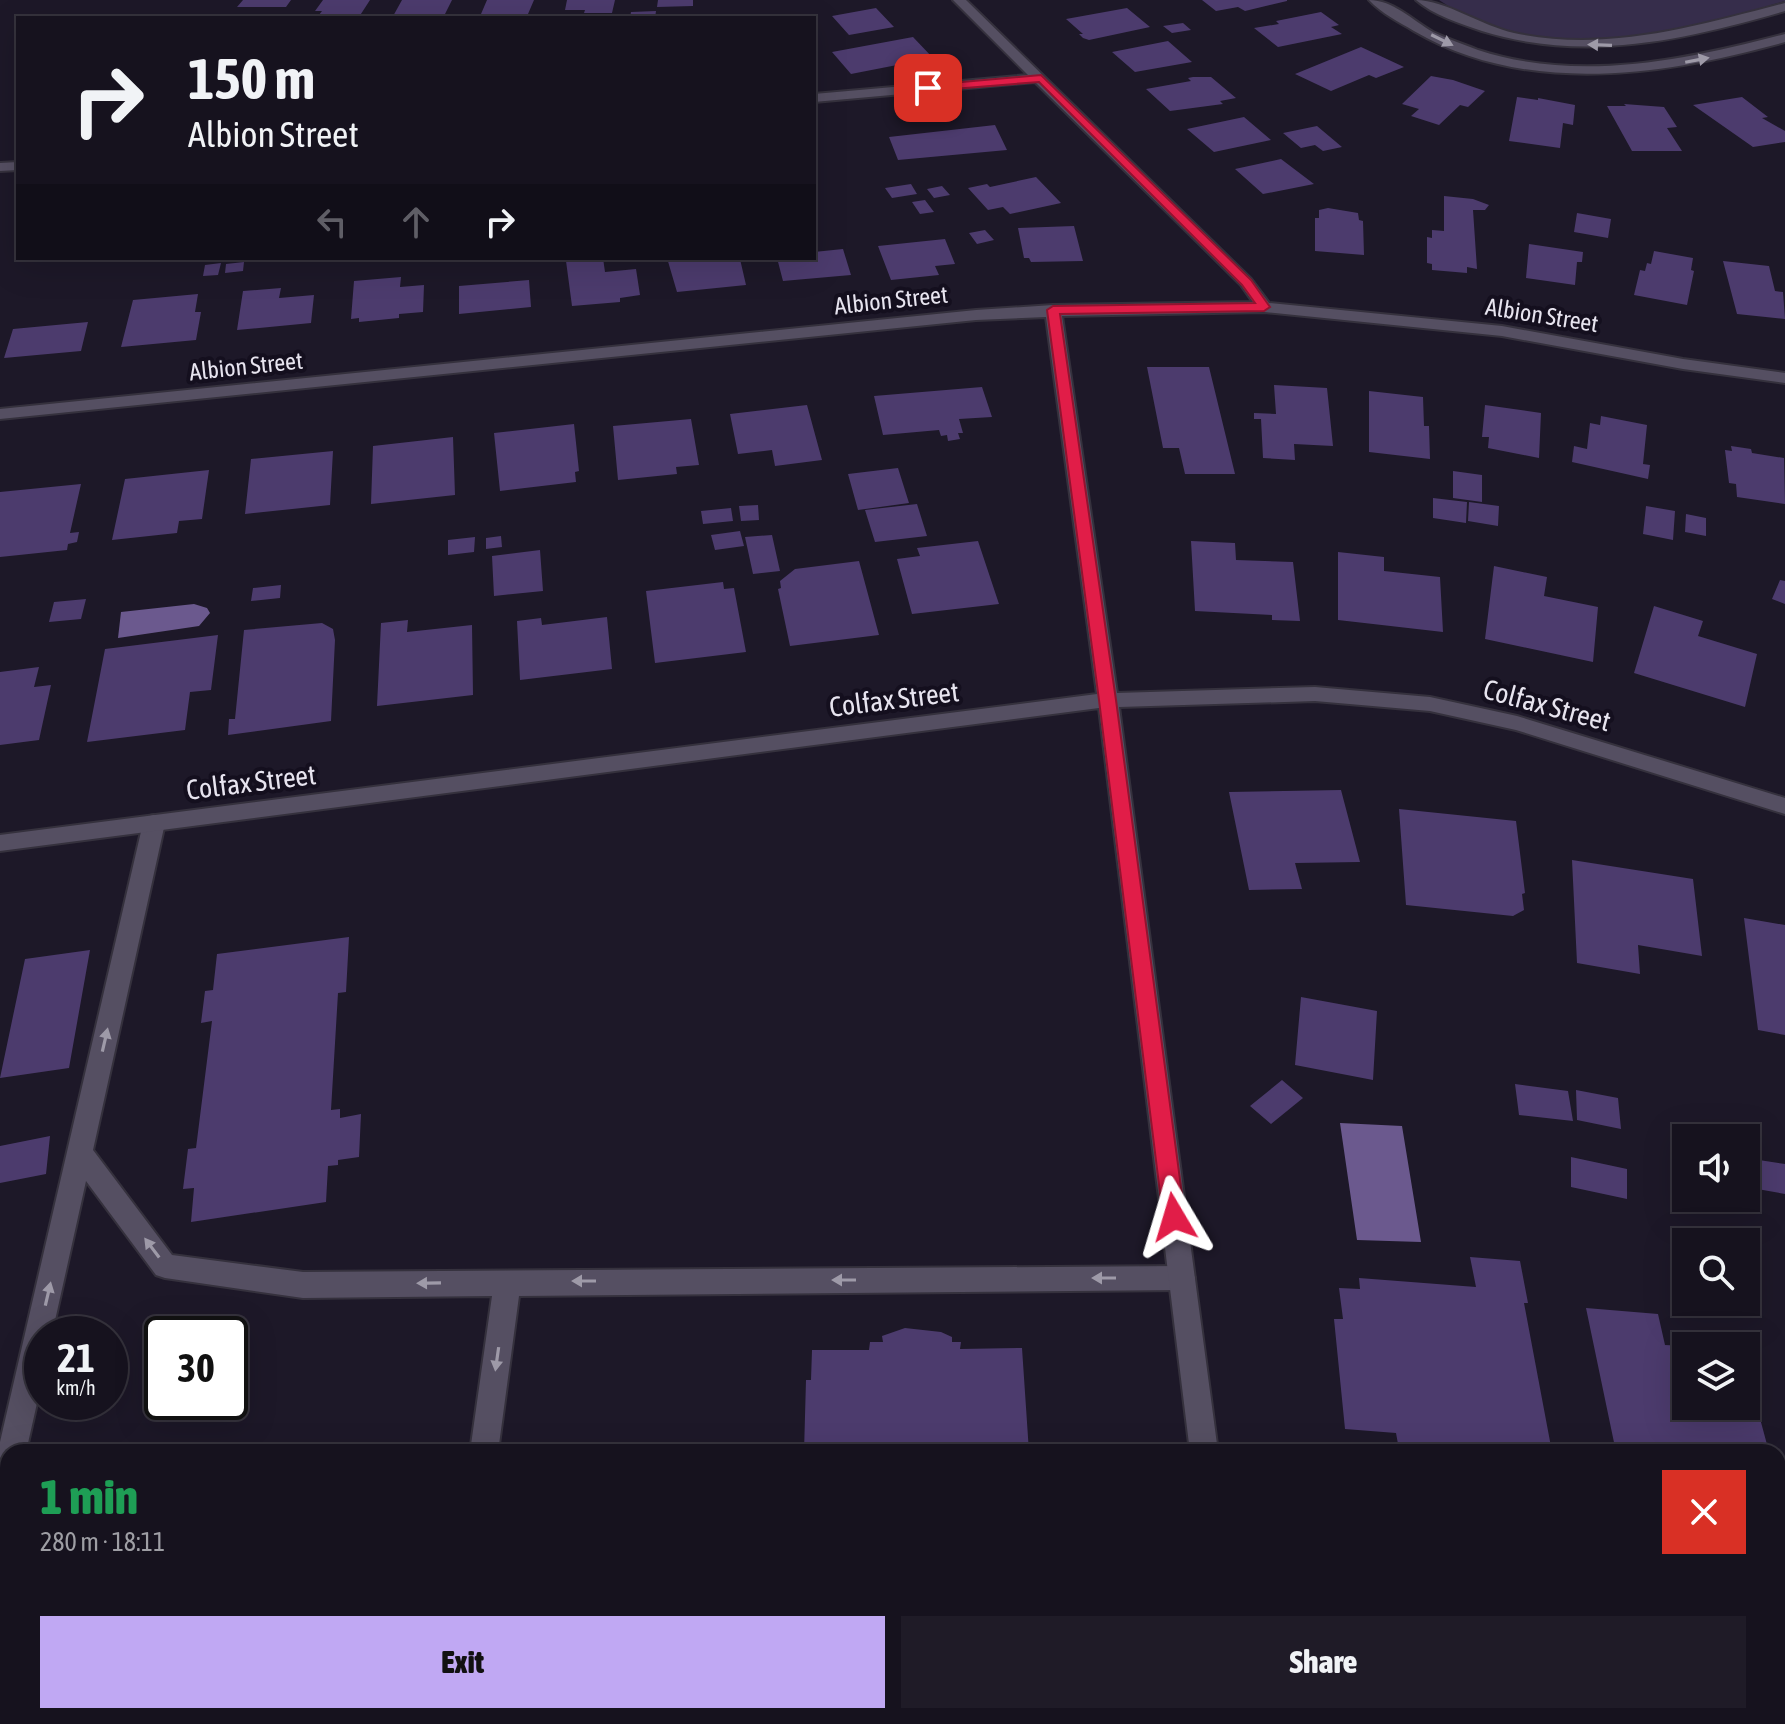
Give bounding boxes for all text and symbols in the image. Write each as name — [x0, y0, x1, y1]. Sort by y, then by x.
one-way arrow — [1430, 33, 1454, 47]
one-way arrow — [1587, 39, 1612, 52]
text: 150 m — [188, 47, 315, 111]
icon: right — [56, 48, 160, 152]
pin — [894, 54, 962, 122]
one-way arrow — [1685, 54, 1710, 66]
icon: arrive — [906, 66, 950, 110]
text: Albion Street — [188, 113, 359, 155]
icon: left — [310, 200, 354, 244]
icon: ahead — [394, 200, 438, 244]
icon: right — [478, 200, 522, 244]
street label: Albion Street — [833, 281, 949, 319]
street label: Albion Street — [1484, 293, 1600, 337]
street label: Albion Street — [188, 347, 304, 385]
street label: Colfax Street — [1480, 673, 1614, 737]
street label: Colfax Street — [827, 675, 961, 723]
street label: Colfax Street — [184, 758, 318, 806]
one-way arrow — [99, 1028, 112, 1053]
map controls — [1672, 1124, 1760, 1420]
button: sound — [1672, 1124, 1760, 1212]
position arrow — [1132, 1175, 1216, 1259]
button: search — [1672, 1228, 1760, 1316]
one-way arrow — [144, 1238, 160, 1258]
one-way arrow — [1091, 1272, 1116, 1285]
one-way arrow — [831, 1274, 856, 1286]
one-way arrow — [571, 1275, 596, 1287]
one-way arrow — [416, 1277, 441, 1289]
one-way arrow — [42, 1281, 55, 1306]
speed limit sign: 30 — [144, 1316, 248, 1420]
button: layers — [1672, 1332, 1760, 1420]
text: 21 — [57, 1335, 95, 1380]
one-way arrow — [490, 1347, 503, 1372]
text: km/h — [56, 1376, 96, 1399]
text: 1 min — [40, 1469, 138, 1524]
button: close — [1662, 1470, 1746, 1554]
text: 280 m · 18:11 — [40, 1527, 165, 1557]
button: Exit — [40, 1616, 885, 1708]
button: Share — [901, 1616, 1746, 1708]

